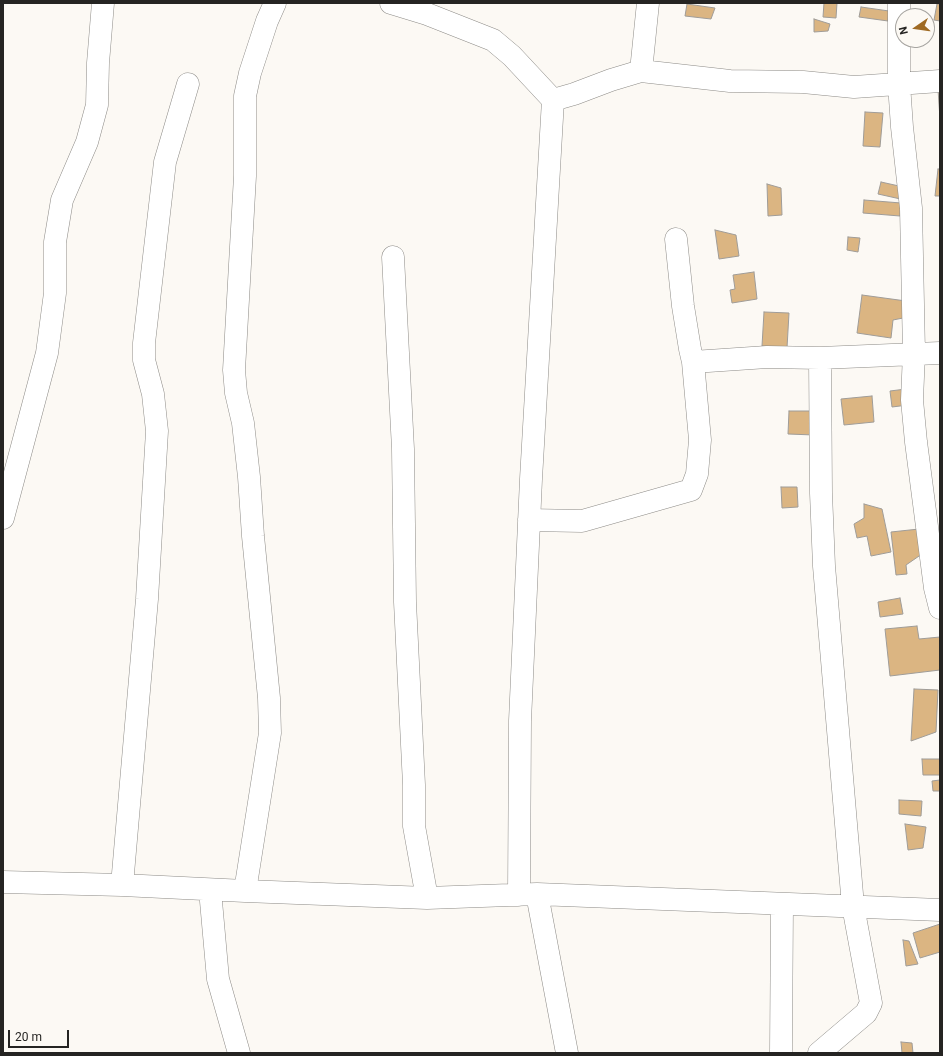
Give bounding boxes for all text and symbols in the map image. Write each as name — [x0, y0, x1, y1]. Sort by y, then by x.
north arrow — [895, 8, 935, 48]
text: N — [897, 25, 911, 36]
scale bar — [10, 1022, 71, 1048]
text: 20 m — [15, 1030, 42, 1044]

